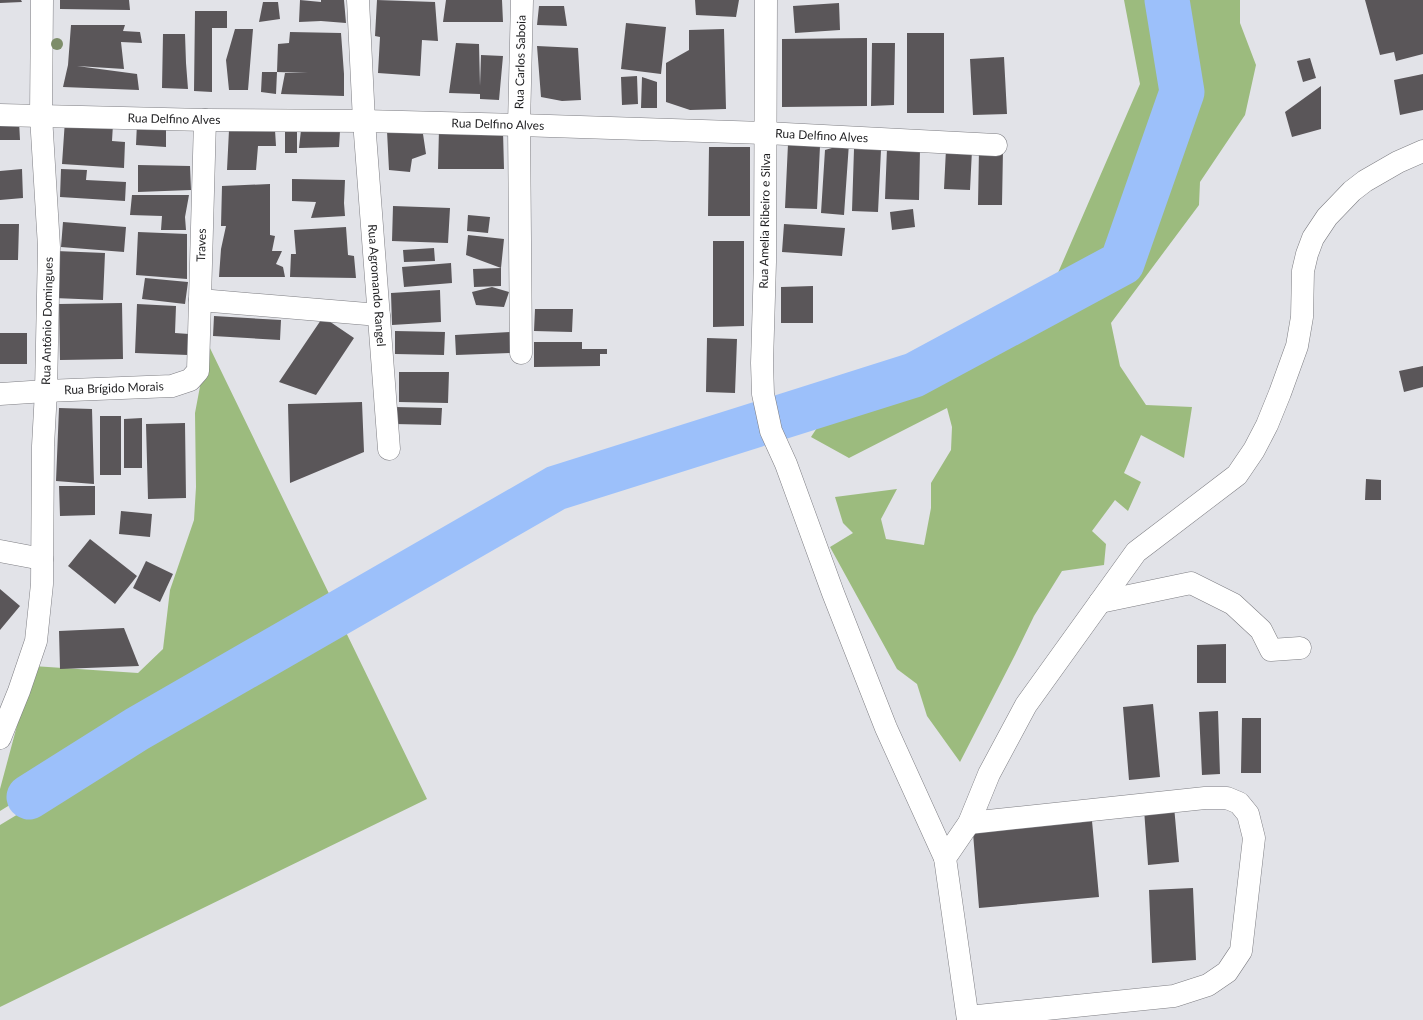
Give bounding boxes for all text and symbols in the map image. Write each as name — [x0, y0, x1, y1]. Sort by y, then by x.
street label: Rua Carlos Saboia — [511, 15, 529, 109]
street label: Rua Delfino Alves — [127, 110, 220, 127]
street label: Rua Delfino Alves — [451, 115, 545, 133]
street label: Rua Delfino Alves — [775, 125, 868, 145]
street label: Rua Amelia Ribeiro e Silva — [756, 153, 773, 289]
street label: Rua Agromando Rangel — [365, 224, 389, 347]
street label: Traves — [193, 228, 209, 262]
street label: Rua Antônio Domingues — [38, 257, 56, 385]
street label: Rua Brígido Morais — [64, 378, 164, 397]

